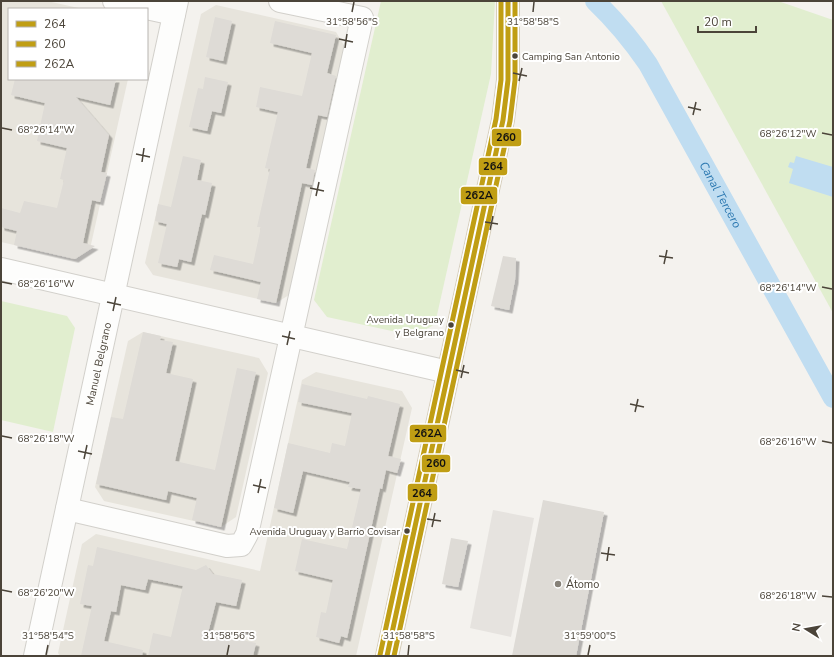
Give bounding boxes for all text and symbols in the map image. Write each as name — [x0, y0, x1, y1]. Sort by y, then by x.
legend — [8, 8, 148, 80]
scale bar — [698, 8, 756, 34]
text: 20 m — [704, 14, 732, 30]
text: 31°58'56"S — [326, 15, 378, 29]
text: 31°58'58"S — [507, 15, 559, 29]
text: 264 — [44, 16, 66, 32]
text: 260 — [44, 36, 66, 52]
place label: Camping San Antonio — [522, 50, 620, 64]
marker: Camping San Antonio — [510, 51, 520, 61]
text: 262A — [44, 56, 75, 72]
text: 68°26'14"W — [18, 123, 74, 137]
text: 68°26'12"W — [760, 127, 816, 141]
line badge: 260 — [491, 128, 522, 147]
text: 260 — [496, 130, 516, 145]
line badge: 264 — [478, 157, 508, 176]
text: 264 — [483, 159, 503, 174]
water label: Canal Tercero — [696, 159, 745, 231]
line badge: 262A — [460, 186, 498, 205]
text: 262A — [465, 188, 494, 203]
text: 68°26'16"W — [18, 277, 74, 291]
text: 68°26'14"W — [760, 281, 816, 295]
place label: Avenida Uruguay y Belgrano — [367, 313, 445, 340]
marker: Avenida Uruguay y Belgrano — [446, 320, 456, 330]
street label: Manuel Belgrano — [83, 321, 115, 407]
line badge: 262A — [409, 424, 447, 443]
text: 262A — [414, 426, 443, 441]
text: 68°26'18"W — [18, 432, 74, 446]
text: 68°26'16"W — [760, 435, 816, 449]
line badge: 260 — [421, 454, 451, 473]
text: 260 — [426, 456, 446, 471]
line badge: 264 — [407, 483, 438, 502]
text: 264 — [412, 486, 432, 501]
place label: Avenida Uruguay y Barrio Covisar — [250, 525, 400, 539]
marker: Avenida Uruguay y Barrio Covisar — [402, 526, 412, 536]
place label: Átomo — [566, 576, 599, 592]
marker: Átomo — [553, 579, 563, 589]
text: 68°26'20"W — [18, 586, 74, 600]
text: 68°26'18"W — [760, 589, 816, 603]
north arrow — [786, 609, 826, 649]
text: N — [789, 622, 805, 633]
text: 31°58'54"S — [22, 629, 74, 643]
text: 31°58'56"S — [203, 629, 255, 643]
text: 31°58'58"S — [383, 629, 435, 643]
text: 31°59'00"S — [564, 629, 616, 643]

